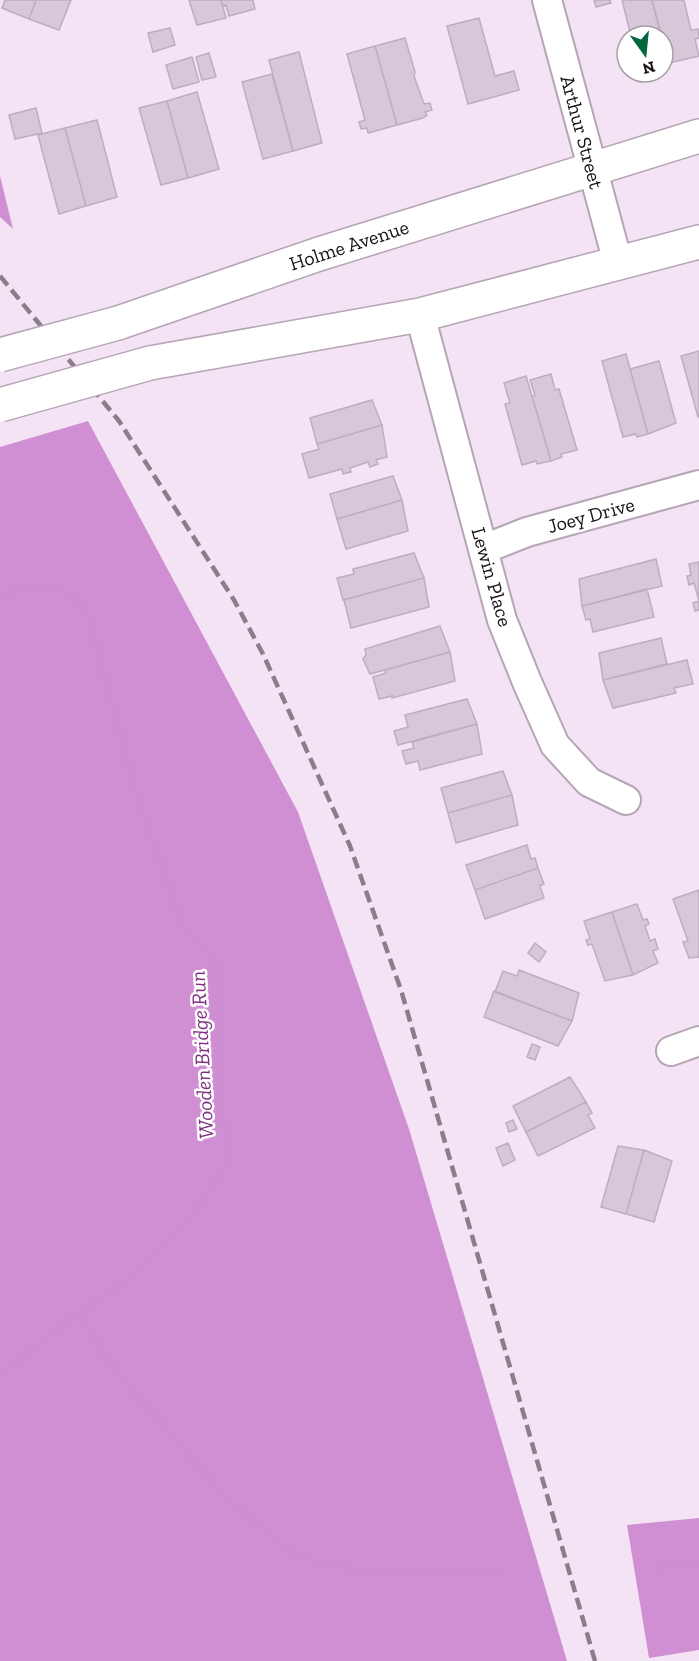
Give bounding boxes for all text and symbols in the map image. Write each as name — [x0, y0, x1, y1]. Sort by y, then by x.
north arrow — [615, 24, 675, 84]
text: N — [640, 57, 657, 79]
street label: Arthur Street — [555, 73, 609, 192]
street label: Holme Avenue — [286, 214, 412, 276]
street label: Joey Drive — [545, 492, 637, 538]
street label: Lewin Place — [466, 525, 518, 629]
water label: Wooden Bridge Run — [185, 970, 218, 1140]

